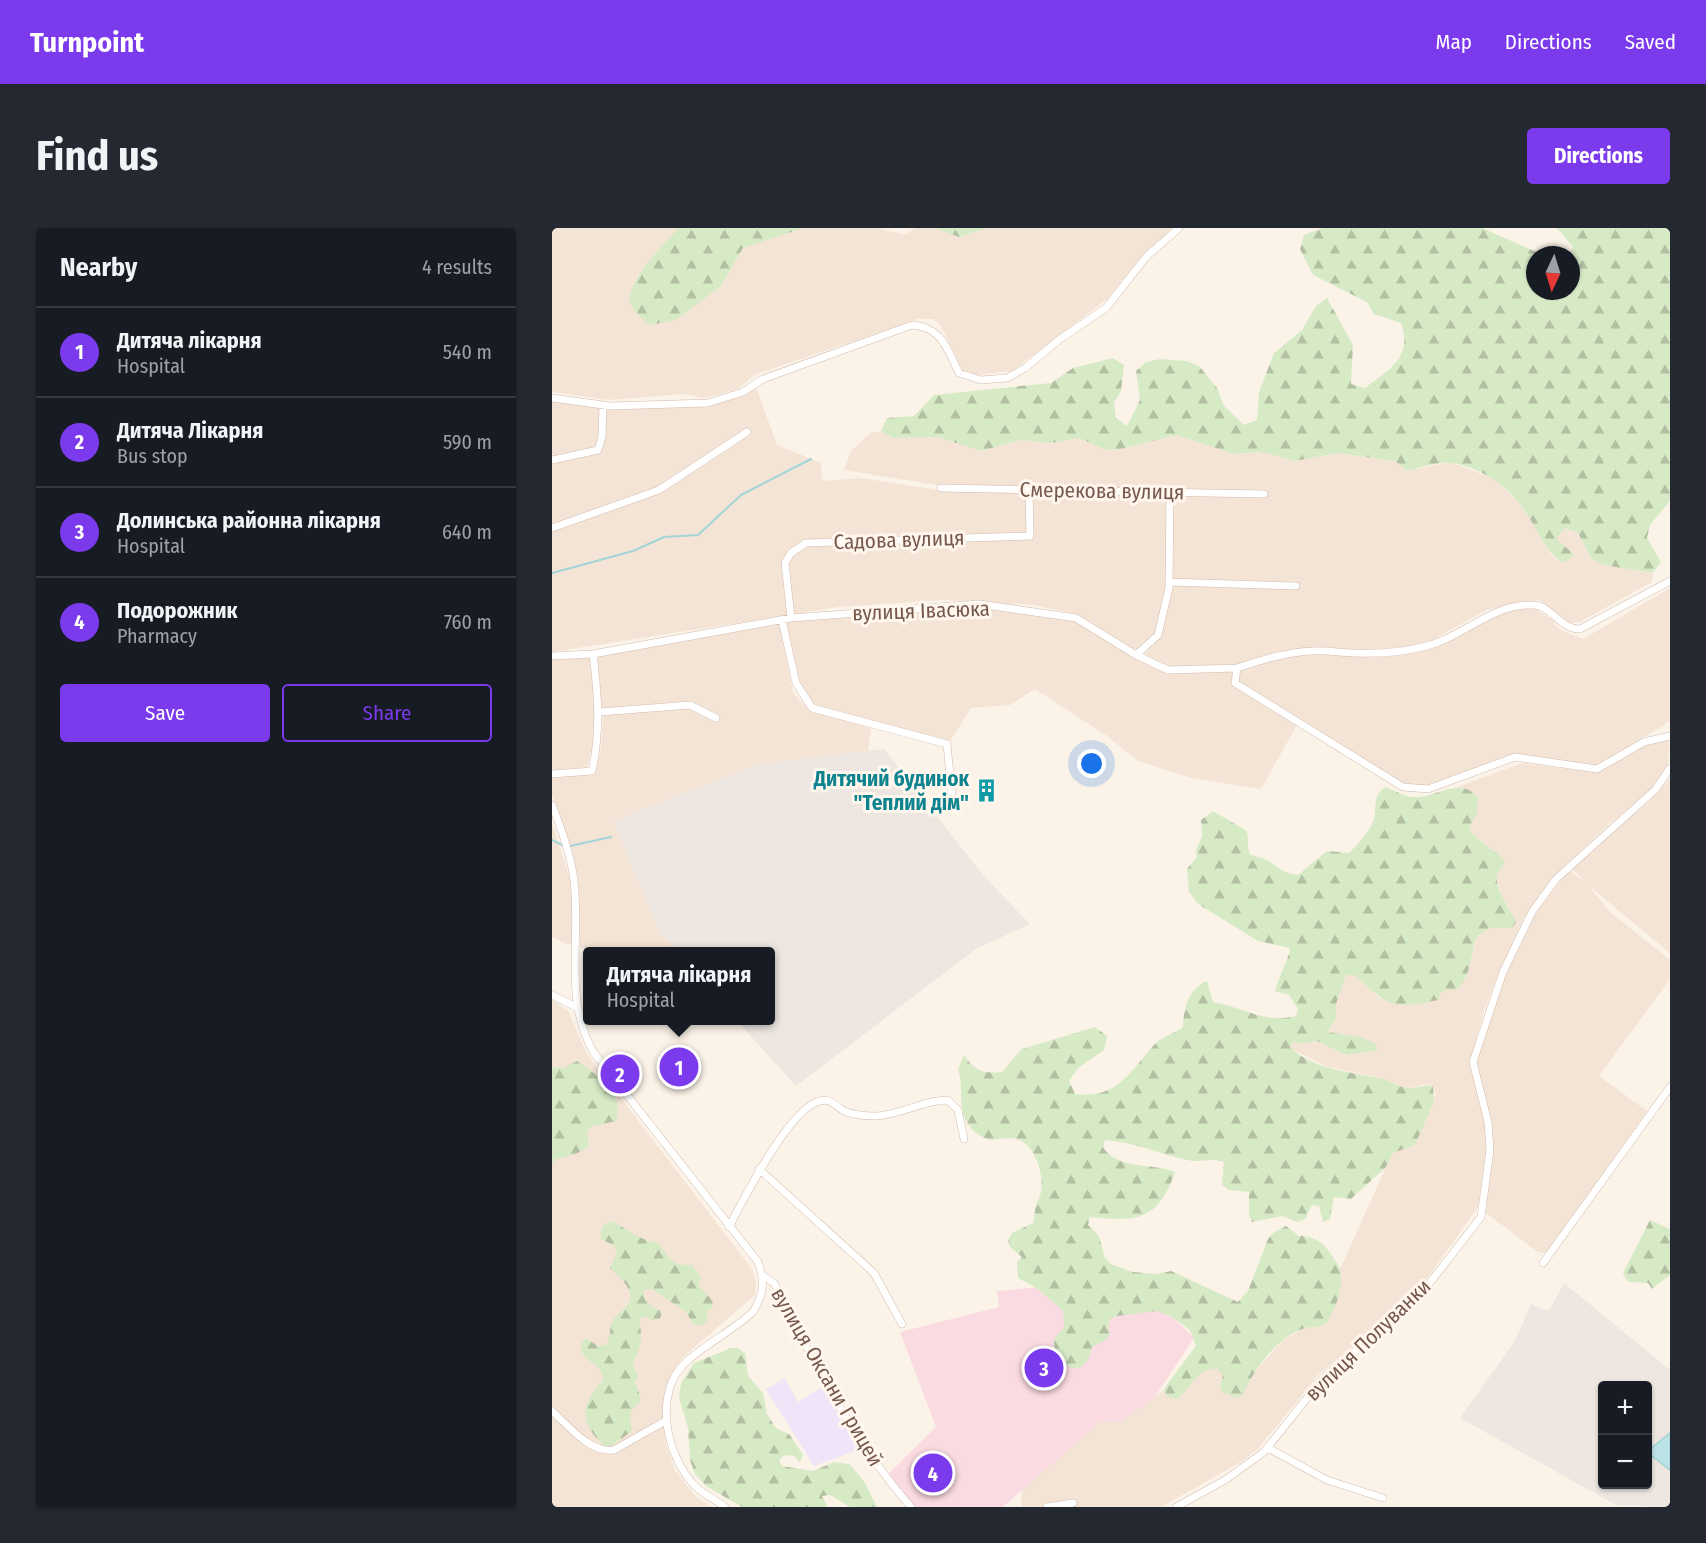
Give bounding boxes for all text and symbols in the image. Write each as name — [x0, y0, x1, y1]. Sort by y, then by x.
text: Turnpoint — [30, 26, 144, 59]
text: Map — [1435, 29, 1472, 55]
text: Directions — [1505, 29, 1592, 55]
text: Saved — [1625, 29, 1676, 55]
button: Directions — [1527, 128, 1670, 184]
text: Find us — [36, 131, 158, 181]
north arrow — [1526, 246, 1580, 300]
text: Nearby — [60, 252, 137, 283]
text: 4 results — [422, 255, 492, 279]
text: Дитяча лікарня — [117, 327, 262, 354]
text: 1 — [75, 340, 84, 364]
text: 540 m — [443, 340, 492, 364]
text: Hospital — [117, 354, 185, 378]
text: Дитяча Лікарня — [117, 417, 263, 444]
text: 2 — [75, 430, 84, 454]
text: 590 m — [443, 430, 492, 454]
text: Bus stop — [117, 444, 188, 468]
street label: Смерекова вулиця — [1019, 477, 1185, 505]
text: Долинська районна лікарня — [117, 507, 381, 534]
text: 3 — [75, 520, 84, 544]
text: 640 m — [442, 520, 492, 544]
street label: Садова вулиця — [833, 525, 965, 555]
text: Hospital — [117, 534, 185, 558]
street label: вулиця Івасюка — [852, 596, 990, 626]
text: Подорожник — [117, 597, 237, 624]
text: 4 — [74, 610, 85, 634]
text: 760 m — [444, 610, 492, 634]
text: Pharmacy — [117, 624, 197, 648]
button: Save — [60, 684, 270, 742]
button: Share — [282, 684, 492, 742]
your location — [1077, 749, 1106, 778]
place label: Дитячий будинок "Теплий дім" — [813, 766, 969, 816]
building icon: Дитячий будинок "Теплий дім" — [974, 778, 1000, 804]
popup — [583, 947, 775, 1025]
text: Дитяча лікарня — [607, 961, 751, 988]
text: Hospital — [607, 988, 675, 1012]
pin: 1 — [660, 1044, 698, 1090]
pin: 2 — [600, 1052, 640, 1096]
street label: вулиця Полуванки — [1300, 1273, 1436, 1407]
street label: вулиця Оксани Грицей — [765, 1283, 889, 1471]
pin: 3 — [1024, 1346, 1064, 1390]
map controls — [1598, 1381, 1652, 1489]
button: + — [1598, 1381, 1652, 1435]
button: − — [1598, 1435, 1652, 1489]
pin: 4 — [914, 1450, 952, 1496]

